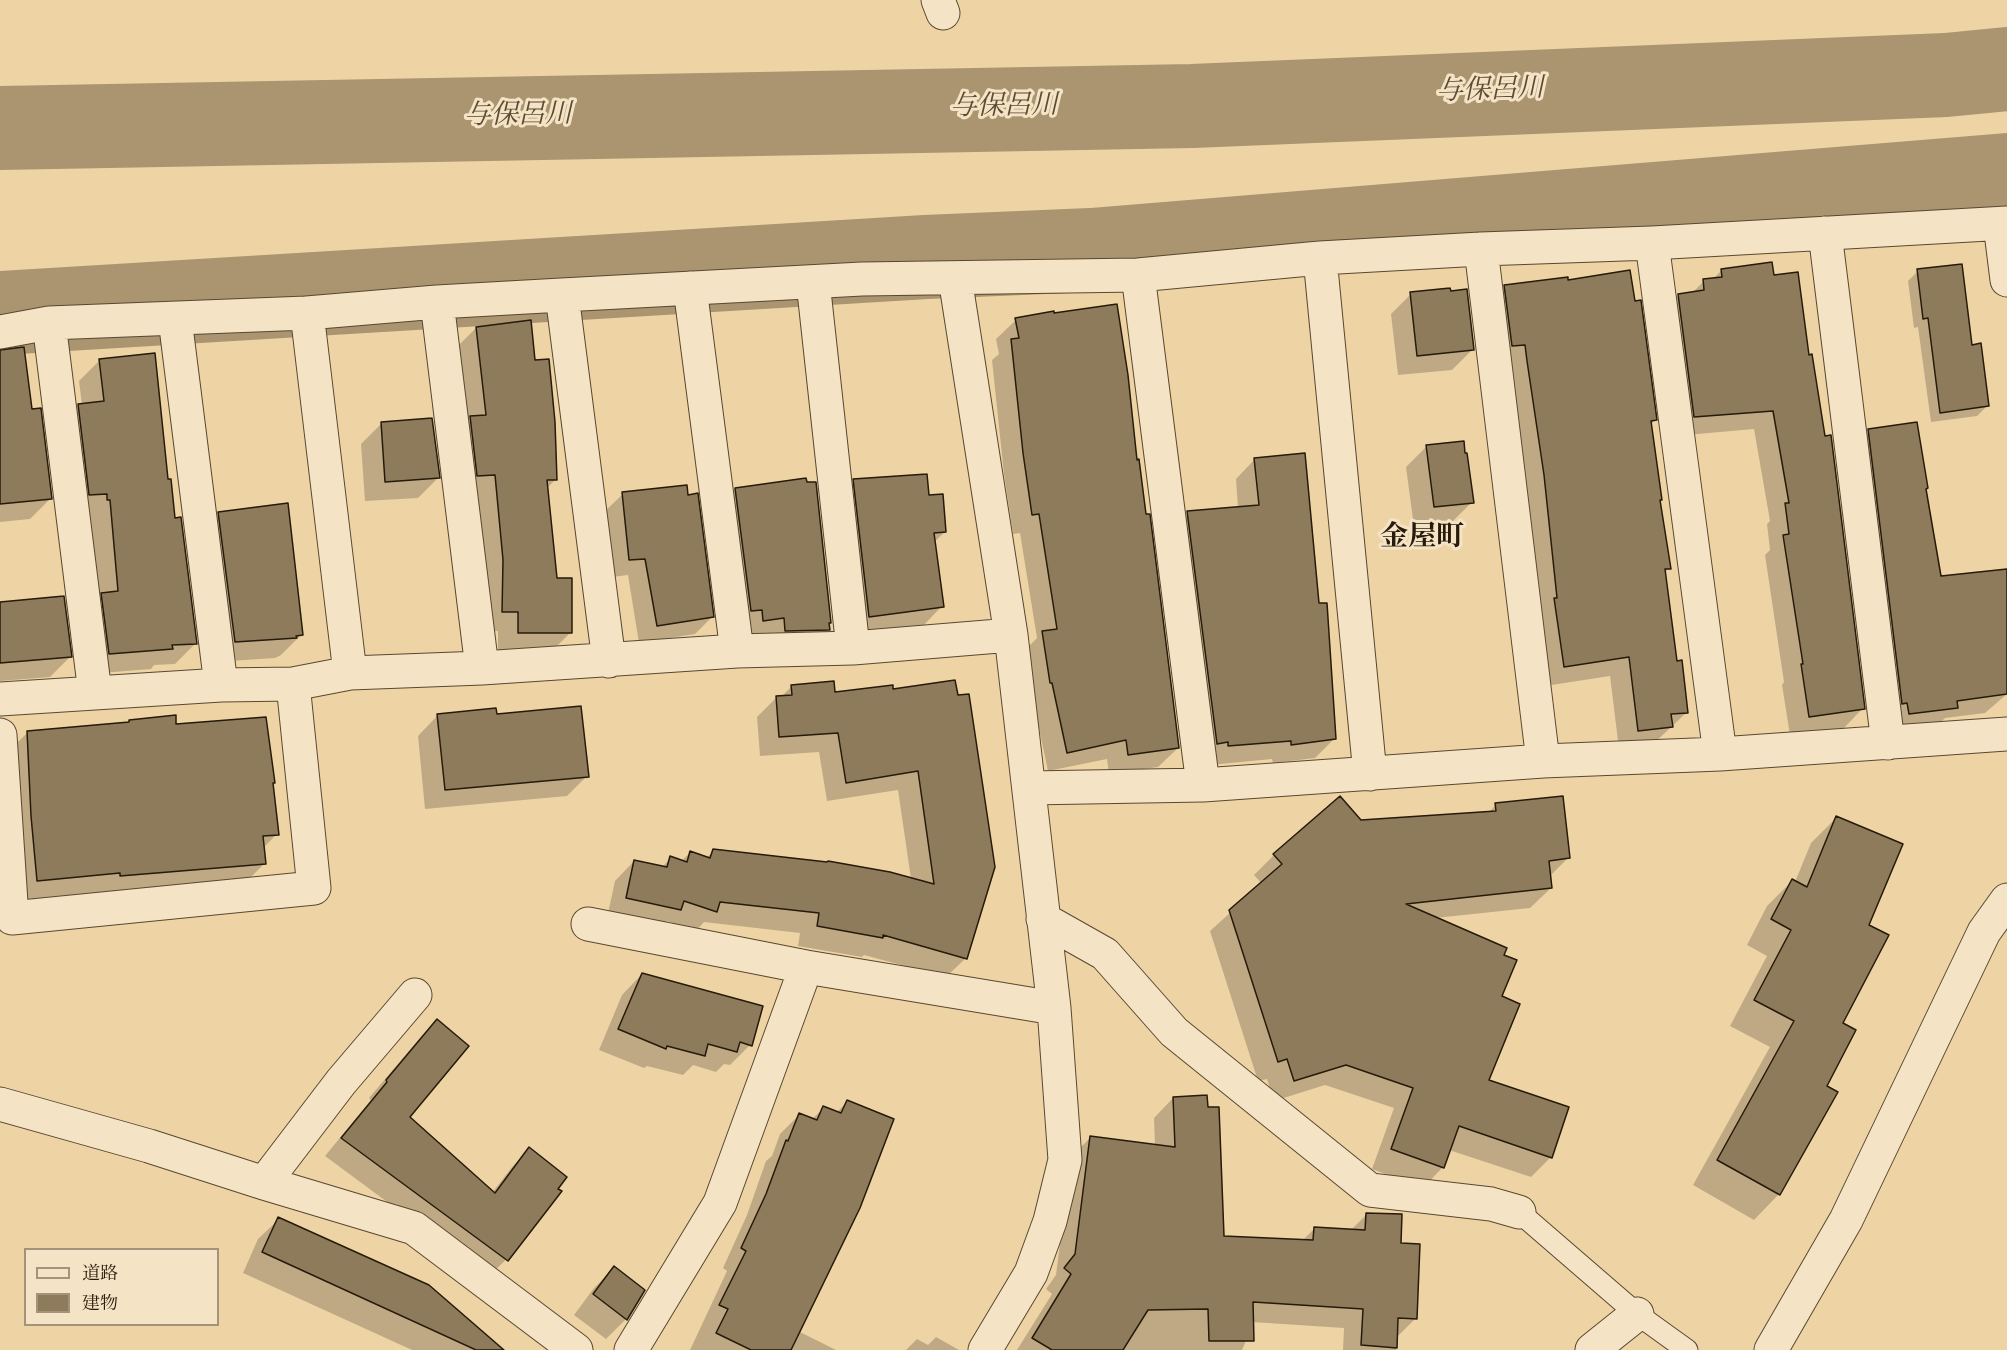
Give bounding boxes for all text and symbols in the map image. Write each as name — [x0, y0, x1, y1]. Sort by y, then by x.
water label: 与保呂川 — [1435, 75, 1545, 111]
water label: 与保呂川 — [950, 92, 1058, 126]
water label: 与保呂川 — [464, 101, 572, 135]
district label: 金屋町 — [1380, 523, 1464, 557]
legend — [24, 1248, 219, 1326]
text: 道路 — [82, 1262, 118, 1288]
text: 建物 — [82, 1292, 118, 1318]

